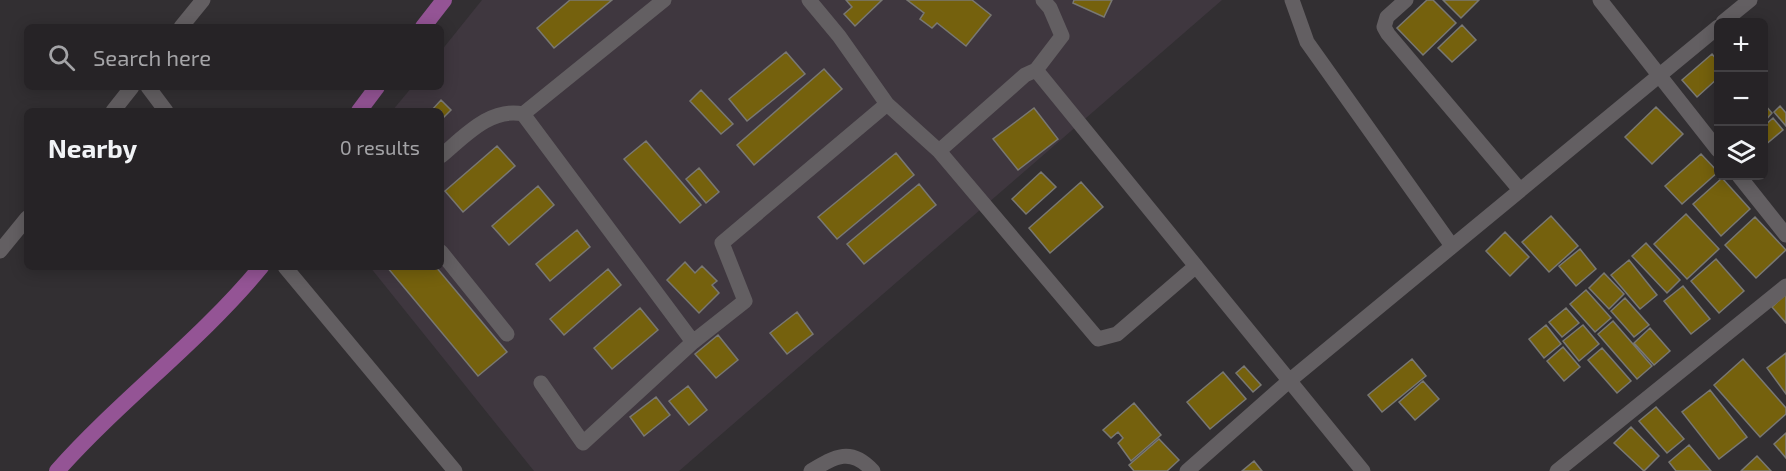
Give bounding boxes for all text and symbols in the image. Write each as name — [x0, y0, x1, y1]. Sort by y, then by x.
map controls — [1714, 18, 1768, 180]
button: + — [1714, 18, 1768, 72]
search box — [24, 24, 444, 90]
icon: search — [45, 41, 78, 74]
text: Search here — [93, 44, 211, 70]
button: − — [1714, 72, 1768, 126]
button: layers — [1714, 126, 1768, 180]
text: Nearby — [48, 132, 137, 163]
text: 0 results — [340, 135, 420, 159]

